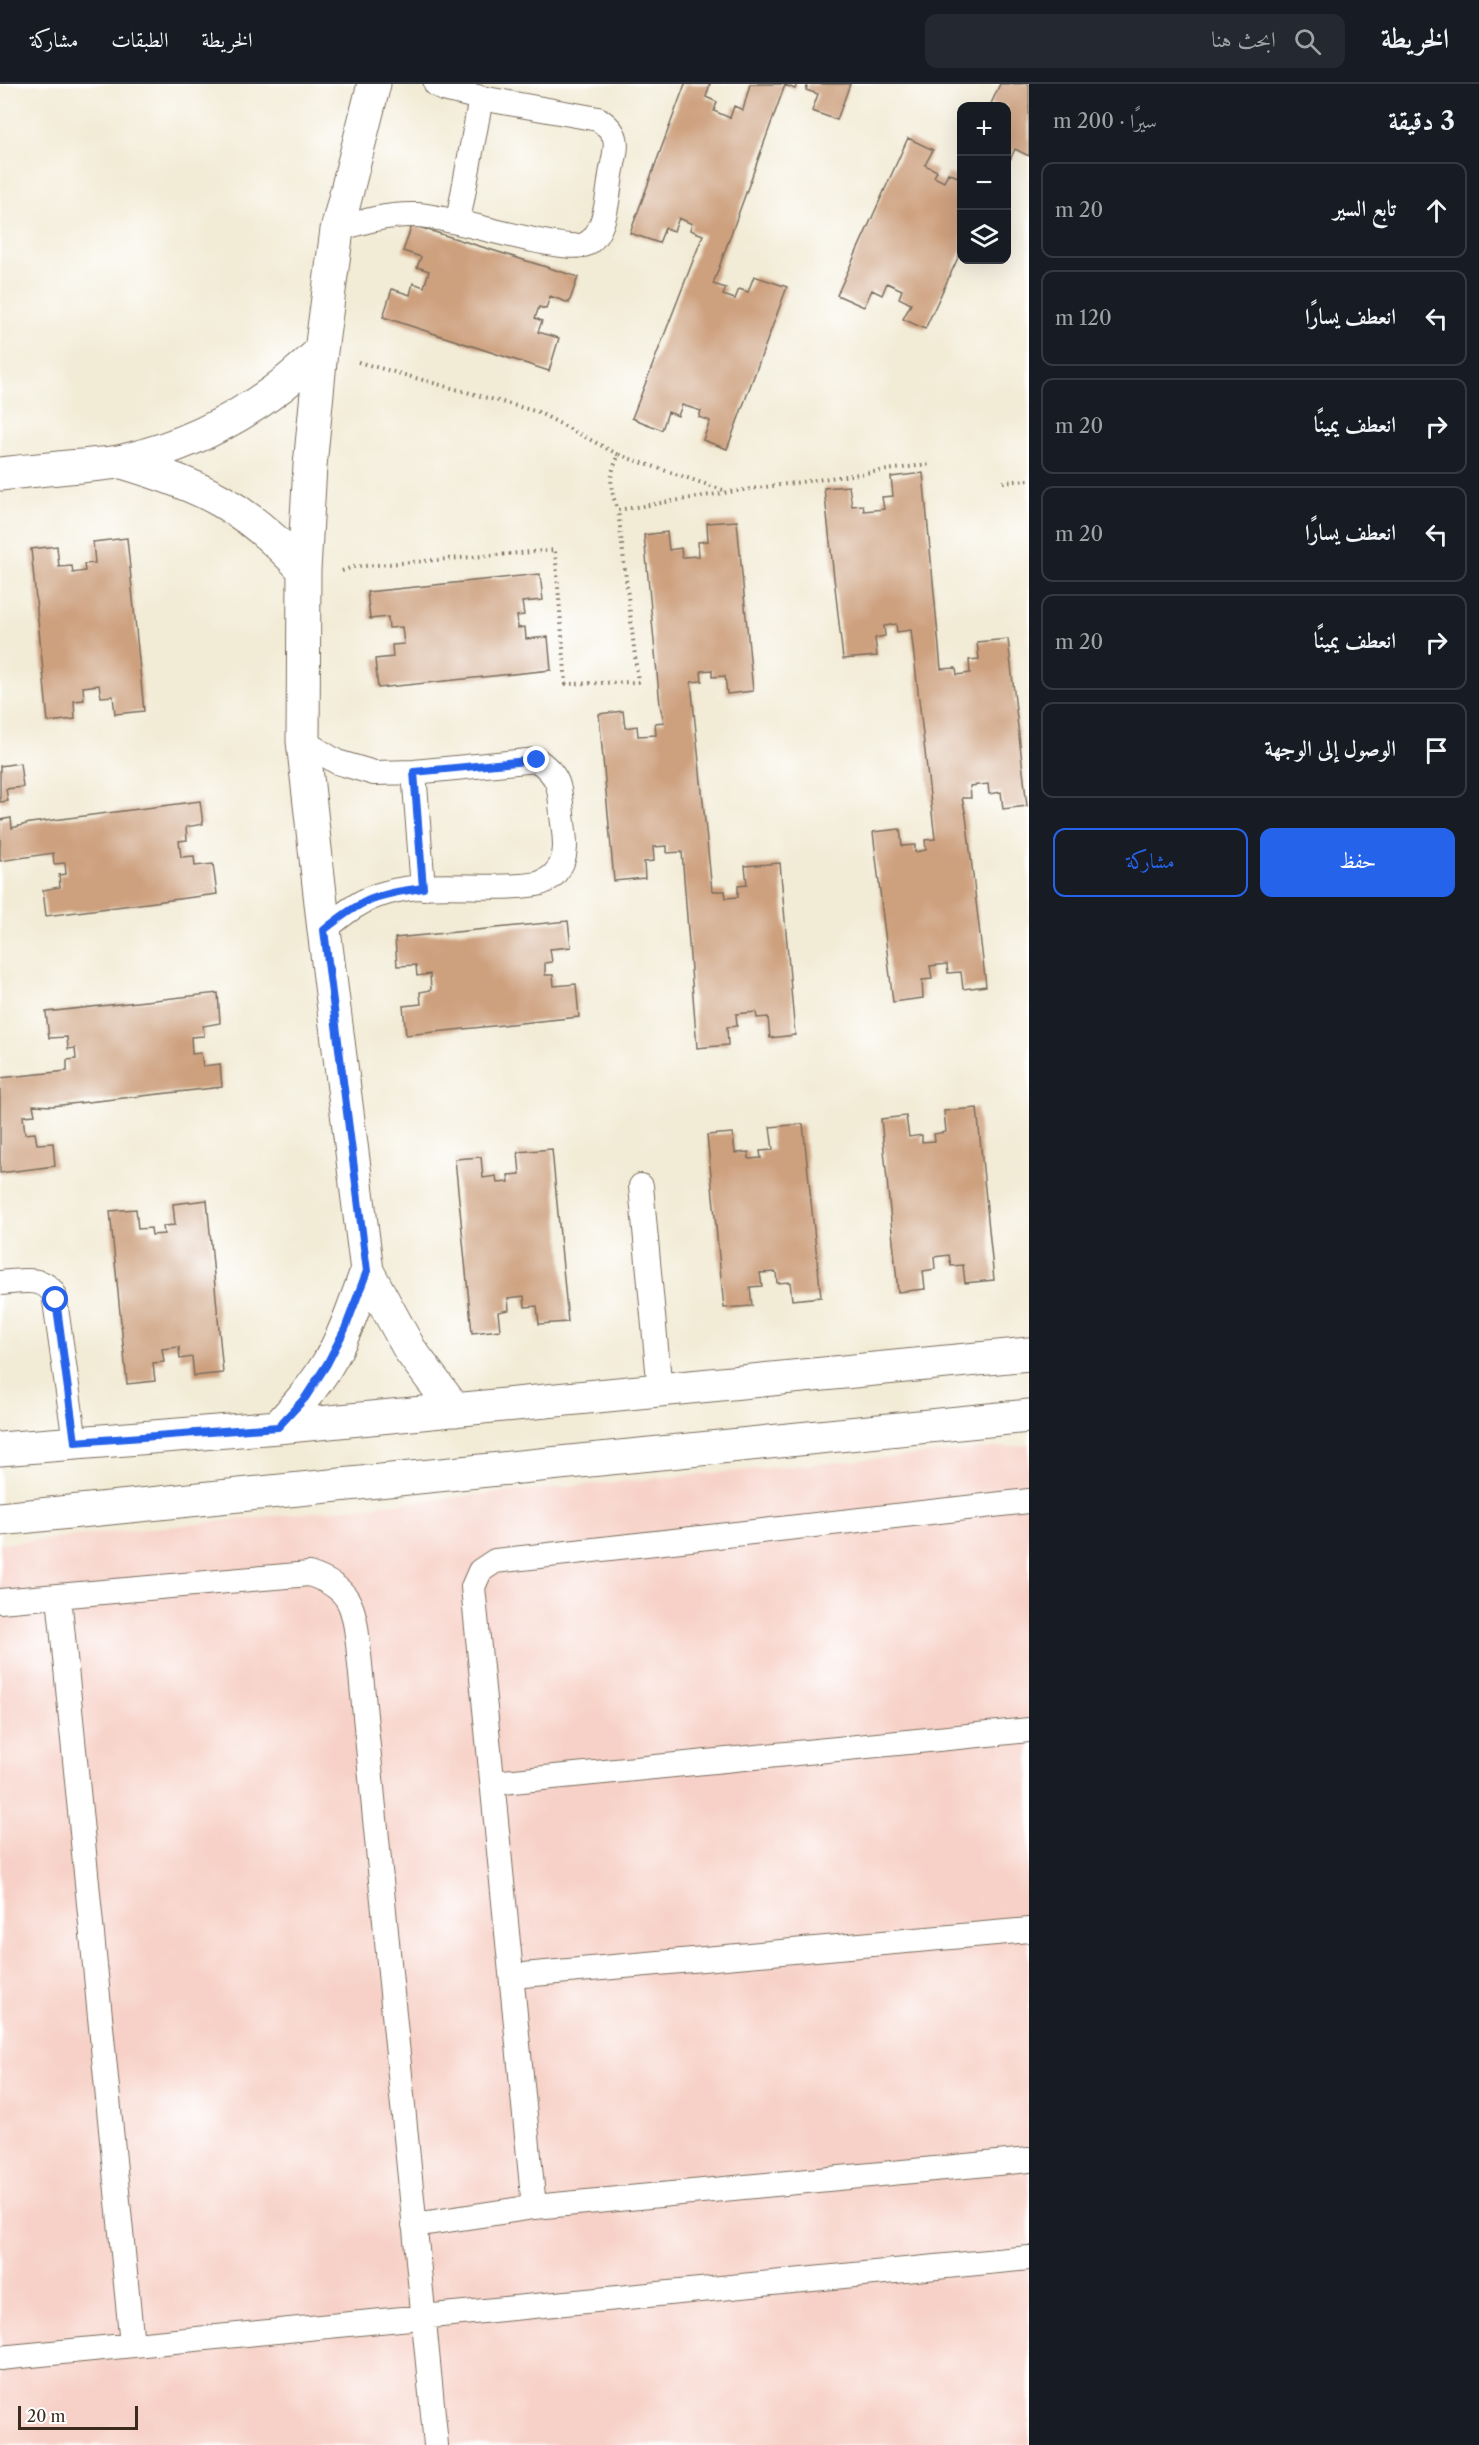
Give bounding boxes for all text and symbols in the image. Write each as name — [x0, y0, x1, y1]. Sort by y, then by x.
search box — [925, 14, 1345, 68]
text: الخريطة — [1381, 21, 1449, 55]
icon: search — [1291, 25, 1324, 58]
text: ابحث هنا — [1211, 26, 1276, 53]
text: مشاركة — [30, 27, 78, 52]
text: الطبقات — [111, 27, 168, 52]
text: الخريطة — [201, 27, 253, 52]
map controls — [957, 102, 1011, 264]
button: + — [957, 102, 1011, 156]
text: 3 دقيقة — [1388, 105, 1455, 137]
text: سيرًا · 200 m — [1053, 109, 1157, 133]
button: − — [957, 156, 1011, 210]
icon: ahead — [1420, 194, 1453, 227]
text: تابع السير — [1333, 195, 1396, 222]
text: 20 m — [1055, 198, 1103, 222]
button: layers — [957, 210, 1011, 264]
icon: left — [1420, 302, 1453, 335]
text: انعطف يسارًا — [1305, 303, 1396, 330]
text: 120 m — [1055, 306, 1112, 330]
icon: right — [1420, 410, 1453, 443]
text: انعطف يمينًا — [1314, 411, 1396, 438]
text: 20 m — [1055, 414, 1103, 438]
icon: left — [1420, 518, 1453, 551]
text: انعطف يسارًا — [1305, 519, 1396, 546]
text: 20 m — [1055, 522, 1103, 546]
icon: right — [1420, 626, 1453, 659]
text: انعطف يمينًا — [1314, 627, 1396, 654]
text: 20 m — [1055, 630, 1103, 654]
icon: arrive — [1420, 734, 1453, 767]
text: الوصول إلى الوجهة — [1264, 735, 1396, 762]
route end — [523, 746, 549, 772]
button: مشاركة — [1053, 828, 1248, 897]
button: حفظ — [1260, 828, 1455, 897]
route start — [42, 1286, 68, 1312]
scale bar — [18, 2403, 138, 2430]
text: 20 m — [27, 2406, 66, 2426]

